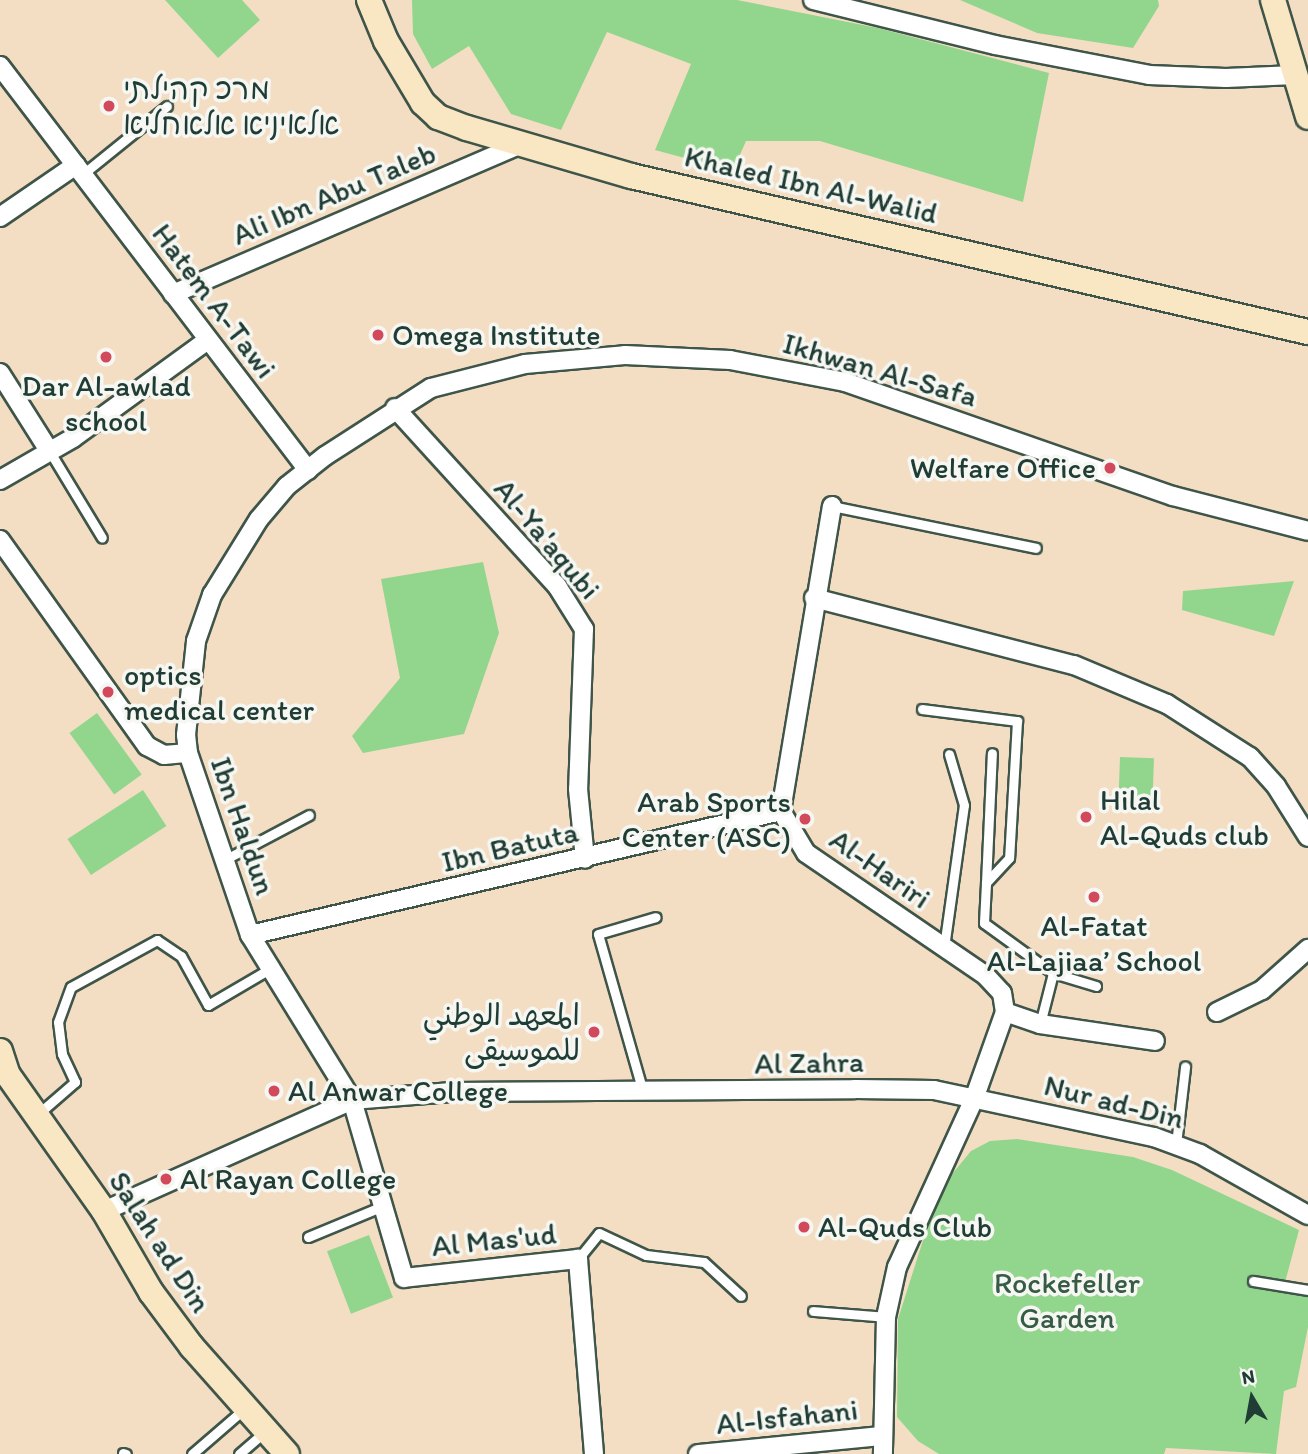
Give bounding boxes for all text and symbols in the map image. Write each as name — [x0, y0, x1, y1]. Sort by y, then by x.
place label: מרכ קהילתי אלאיניא אלאחליא — [123, 71, 339, 141]
marker: מרכ קהילתי אלאיניא אלאחליא — [101, 98, 117, 114]
street label: Ali Ibn Abu Taleb — [227, 135, 441, 253]
street label: Khaled Ibn Al-Walid — [681, 138, 941, 232]
street label: Hatem A-Tawi — [145, 218, 283, 384]
place label: Omega Institute — [392, 317, 604, 353]
street label: Ikhwan Al-Safa — [779, 325, 981, 415]
marker: Omega Institute — [370, 327, 386, 343]
marker: Dar Al-awlad school — [98, 349, 114, 365]
place label: Dar Al-awlad school — [21, 368, 191, 438]
place label: Welfare Office — [910, 450, 1096, 486]
marker: Welfare Office — [1102, 460, 1118, 476]
street label: Al-Ya'aqubi — [486, 471, 608, 607]
place label: optics medical center — [124, 657, 314, 728]
marker: optics medical center — [98, 682, 118, 702]
street label: Ibn Haldun — [203, 752, 283, 900]
place label: Hilal Al-Quds club — [1100, 782, 1269, 852]
place label: Arab Sports Center (ASC) — [621, 784, 791, 854]
marker: Hilal Al-Quds club — [1078, 809, 1094, 825]
marker: Arab Sports Center (ASC) — [797, 811, 813, 827]
street label: Ibn Batuta — [438, 814, 582, 880]
street label: Al-Hariri — [823, 821, 937, 917]
marker: Al-Fatat Al-Lajiaa’ School — [1086, 889, 1102, 905]
place label: Al-Fatat Al-Lajiaa’ School — [987, 908, 1201, 978]
place label: المعهد الوطني للموسيقى — [423, 997, 580, 1068]
marker: المعهد الوطني للموسيقى — [586, 1024, 602, 1040]
street label: Al Zahra — [754, 1044, 864, 1082]
street label: Nur ad-Din — [1040, 1067, 1188, 1137]
place label: Al Anwar College — [288, 1073, 509, 1109]
marker: Al Anwar College — [266, 1083, 282, 1099]
place label: Al Rayan College — [180, 1161, 395, 1197]
street label: Salah ad Din — [101, 1165, 219, 1319]
marker: Al Rayan College — [158, 1171, 174, 1187]
place label: Al-Quds Club — [818, 1209, 992, 1245]
street label: Al Mas'ud — [430, 1216, 558, 1264]
marker: Al-Quds Club — [796, 1219, 812, 1235]
park label: Rockefeller Garden — [994, 1265, 1140, 1336]
north arrow — [1217, 1363, 1287, 1433]
text: N — [1240, 1364, 1257, 1389]
street label: Al-Isfahani — [714, 1392, 860, 1442]

